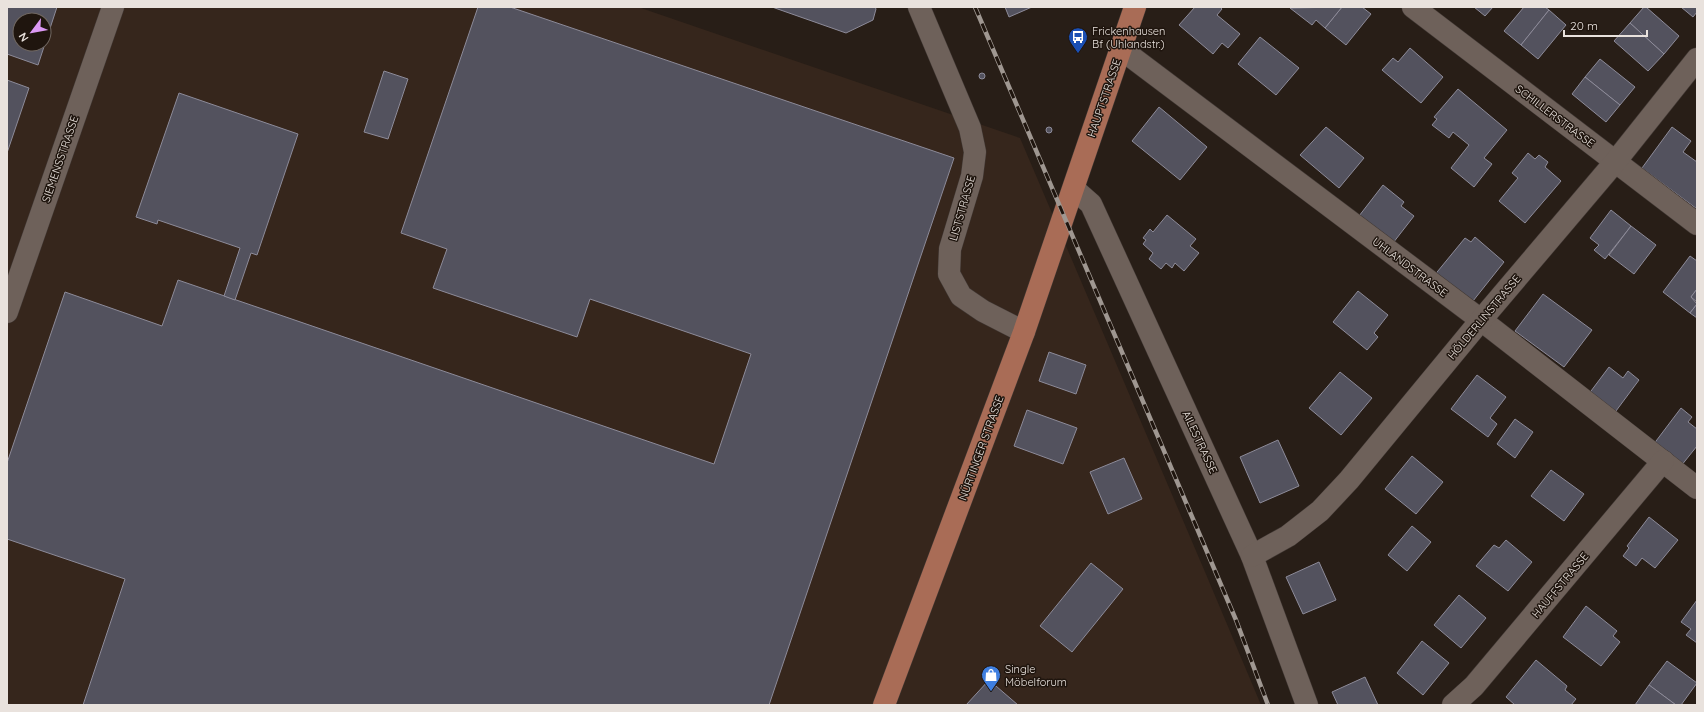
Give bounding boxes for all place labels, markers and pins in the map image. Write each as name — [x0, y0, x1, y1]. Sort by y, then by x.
place label: Frickenhausen Bf (Uhlandstr.) — [1092, 24, 1165, 51]
bus stop icon: Frickenhausen Bf (Uhlandstr.) — [1067, 26, 1089, 54]
place label: Single Möbelforum — [1005, 662, 1067, 689]
shop icon: Single Möbelforum — [980, 664, 1002, 692]

